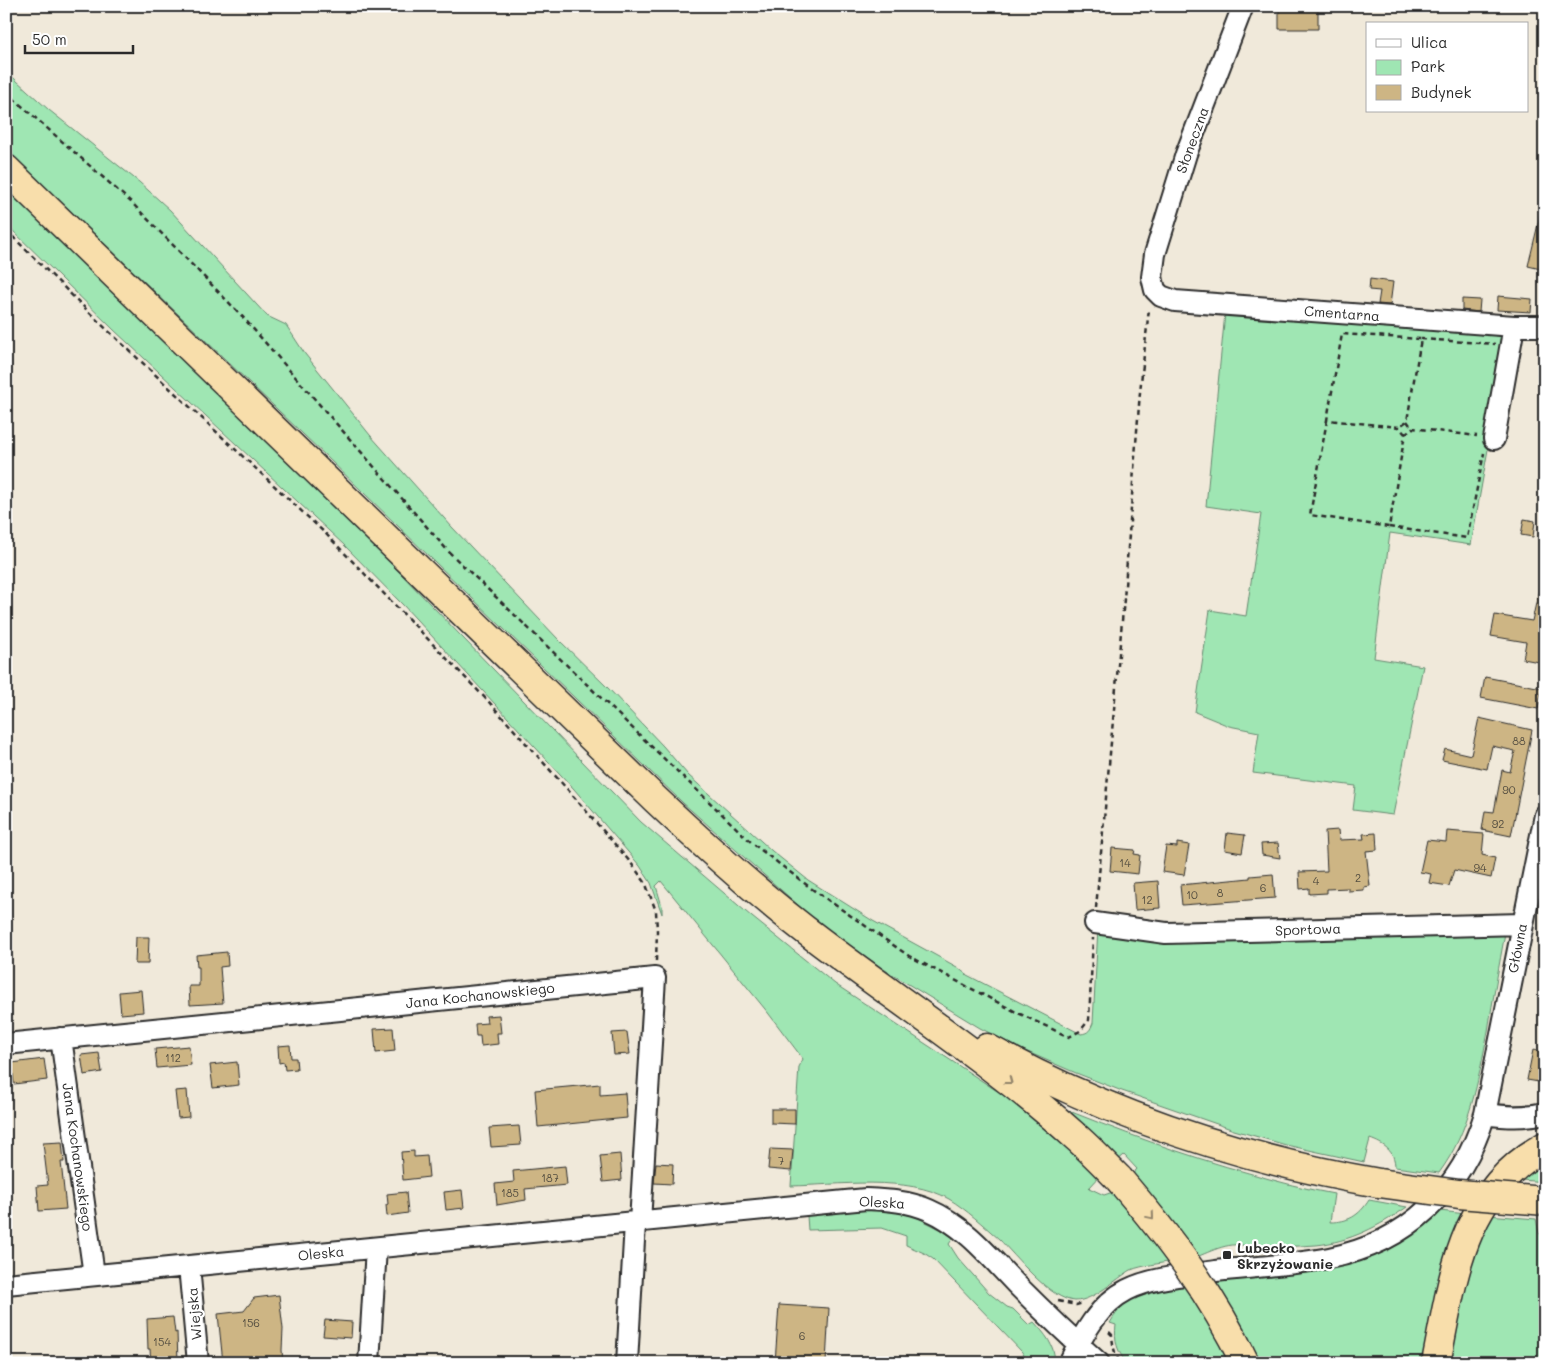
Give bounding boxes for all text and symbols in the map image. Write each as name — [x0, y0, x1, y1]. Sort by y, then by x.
scale bar — [25, 22, 132, 54]
legend — [1366, 22, 1528, 112]
text: 50 m — [32, 29, 67, 49]
text: Ulica — [1411, 32, 1448, 52]
text: Park — [1411, 56, 1445, 76]
text: Budynek — [1411, 82, 1471, 102]
street label: Słoneczna — [1171, 104, 1213, 176]
street label: Cmentarna — [1303, 301, 1381, 325]
house number: 88 — [1512, 733, 1526, 748]
house number: 90 — [1502, 782, 1516, 797]
house number: 92 — [1492, 816, 1504, 831]
house number: 14 — [1119, 855, 1131, 870]
house number: 94 — [1474, 860, 1487, 875]
house number: 2 — [1355, 870, 1361, 885]
house number: 4 — [1313, 873, 1320, 888]
house number: 6 — [1260, 880, 1266, 895]
house number: 8 — [1217, 885, 1224, 900]
house number: 10 — [1186, 887, 1198, 902]
house number: 12 — [1141, 892, 1153, 907]
street label: Sportowa — [1275, 918, 1341, 940]
street label: Główna — [1503, 921, 1531, 975]
street label: Jana Kochanowskiego — [405, 978, 555, 1012]
house number: 112 — [165, 1050, 181, 1065]
one-way arrow — [1003, 1076, 1012, 1085]
street label: Jana Kochanowskiego — [58, 1082, 98, 1232]
house number: 7 — [778, 1153, 784, 1168]
house number: 187 — [541, 1170, 559, 1185]
house number: 185 — [501, 1185, 519, 1200]
street label: Oleska — [858, 1191, 906, 1213]
one-way arrow — [1145, 1210, 1153, 1219]
place label: Lubecko Skrzyżowanie — [1237, 1238, 1333, 1273]
street label: Oleska — [297, 1241, 345, 1265]
marker: Lubecko Skrzyżowanie — [1221, 1249, 1233, 1261]
street label: Wiejska — [182, 1287, 206, 1341]
house number: 156 — [242, 1315, 260, 1330]
house number: 6 — [799, 1328, 805, 1343]
house number: 154 — [153, 1334, 171, 1349]

